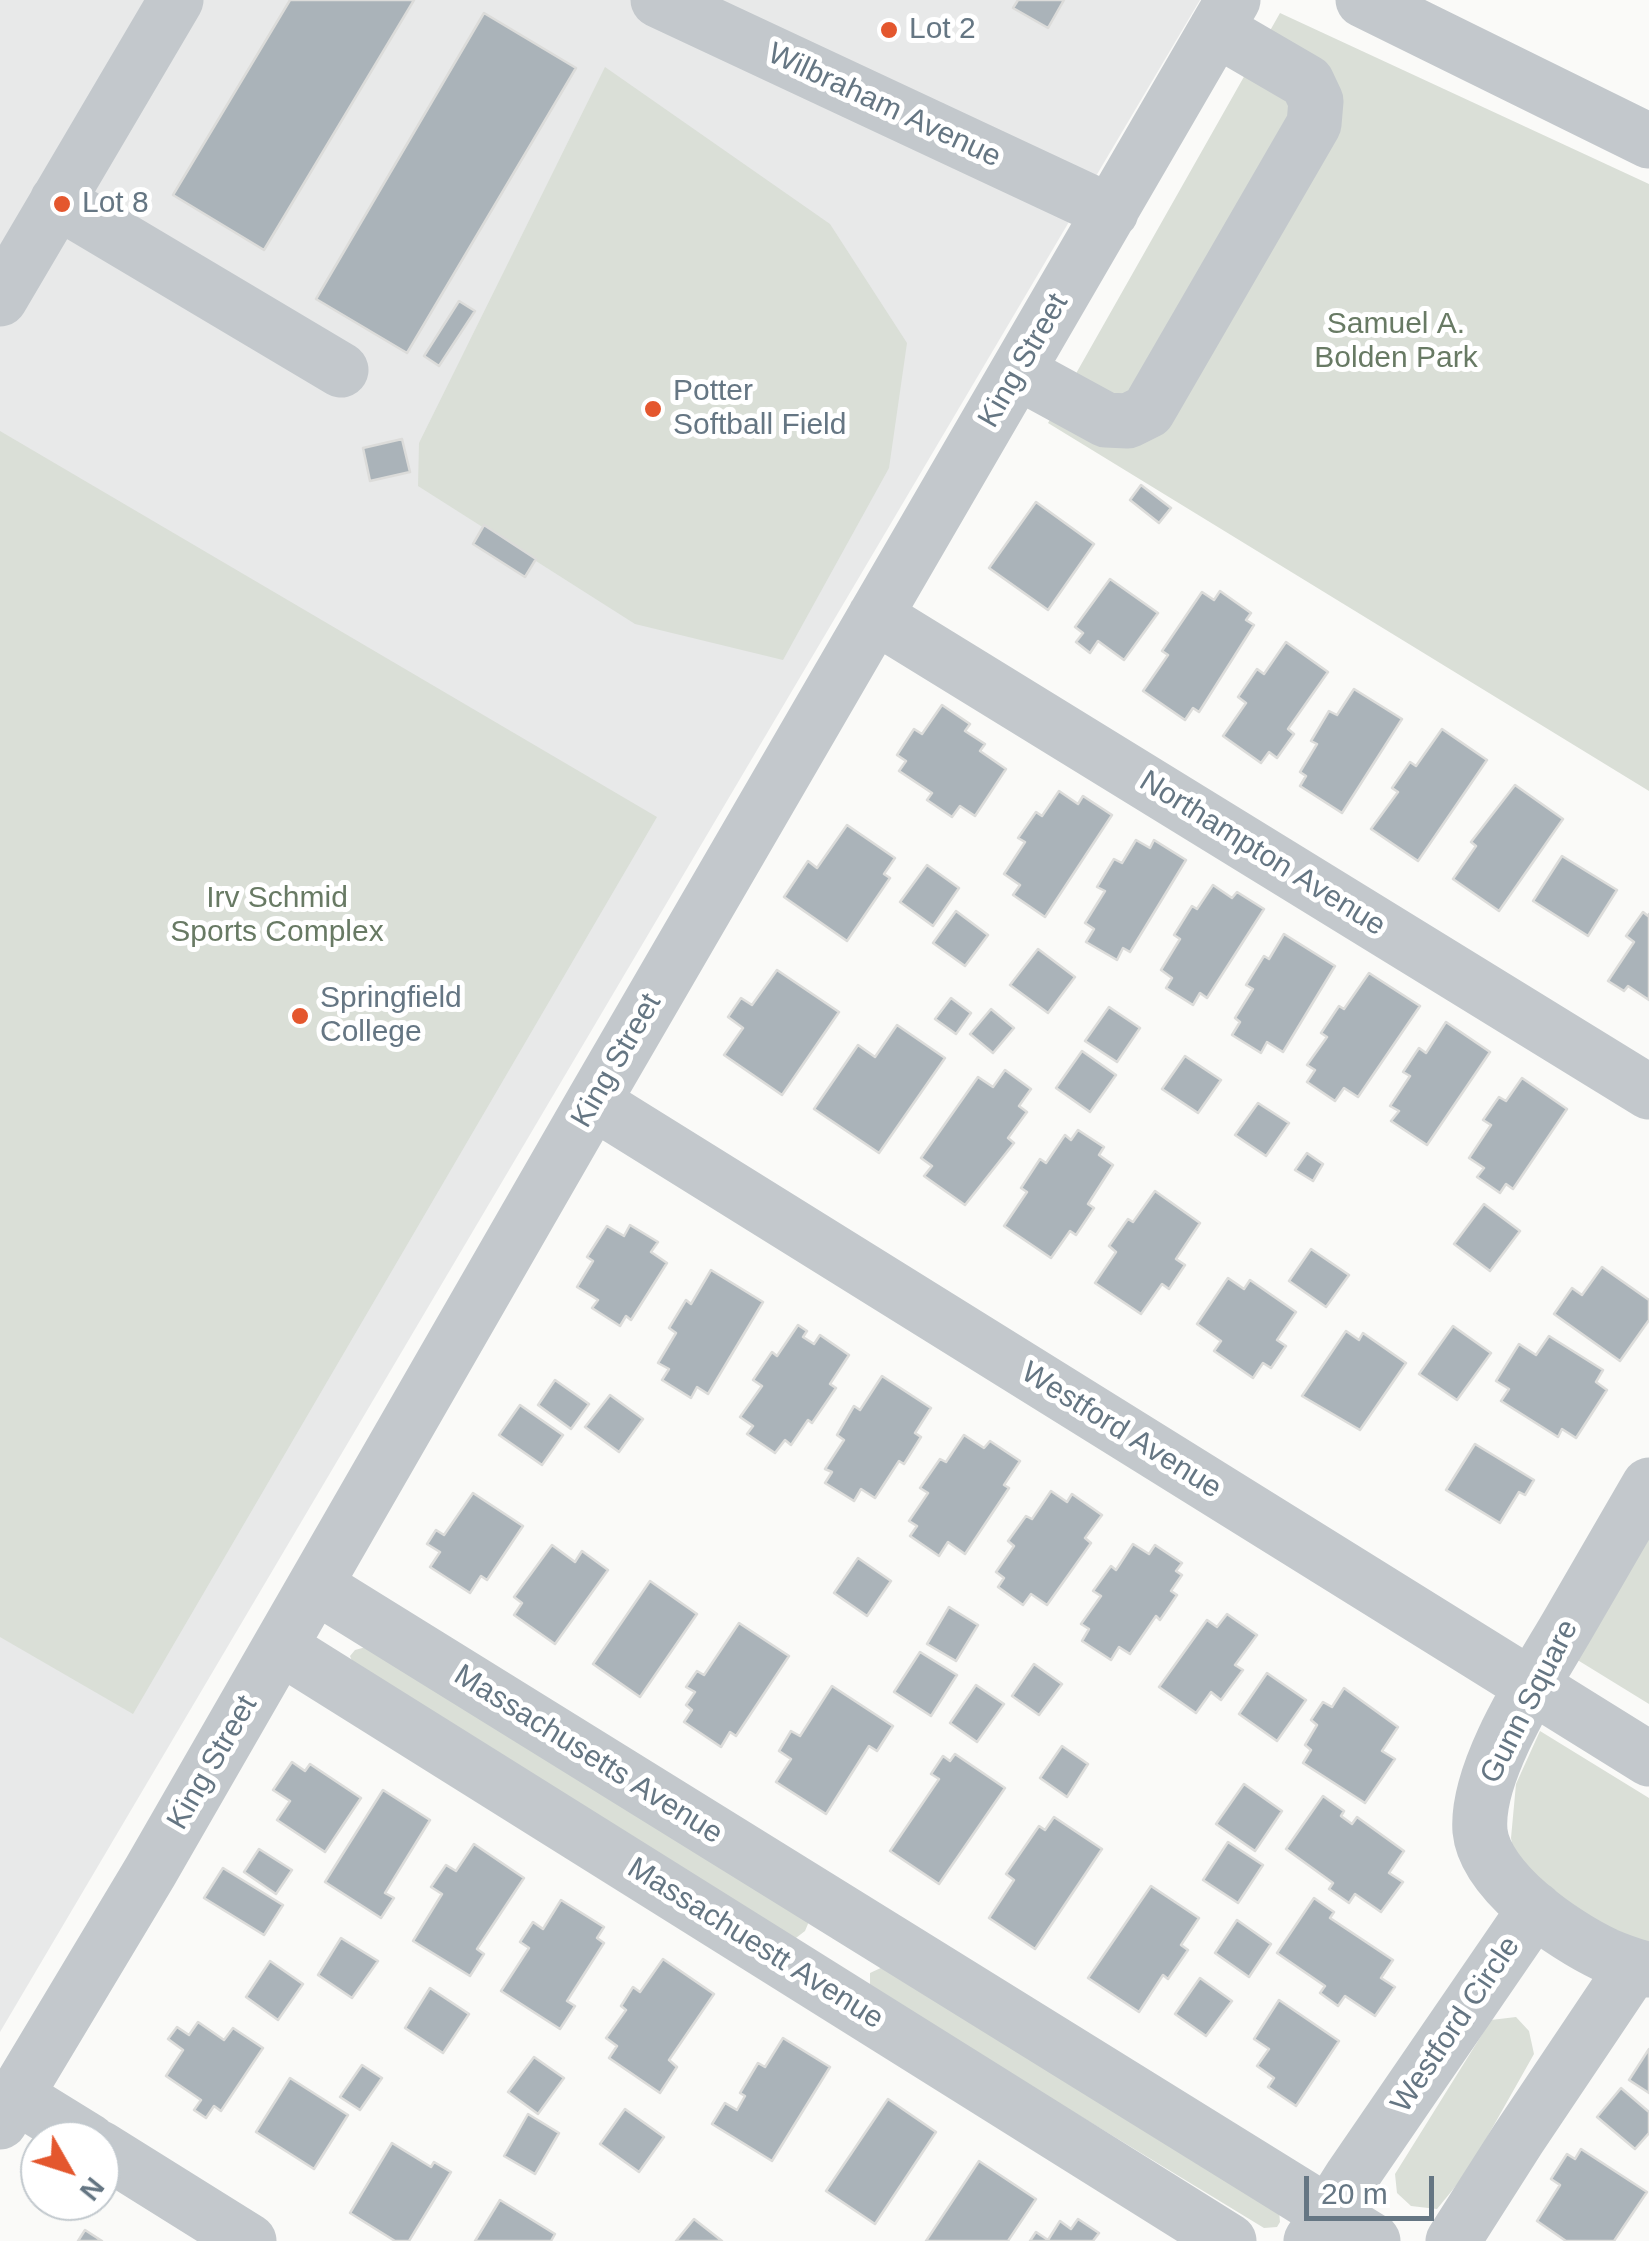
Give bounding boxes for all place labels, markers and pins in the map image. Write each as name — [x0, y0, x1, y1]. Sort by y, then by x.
place label: Lot 2 — [909, 12, 976, 48]
marker: Lot 2 — [878, 19, 900, 41]
place label: Lot 8 — [82, 186, 149, 222]
marker: Lot 8 — [51, 193, 73, 215]
place label: Potter Softball Field — [673, 374, 846, 444]
marker: Potter Softball Field — [642, 398, 664, 420]
place label: Springfield College — [320, 981, 462, 1052]
marker: Springfield College — [289, 1005, 311, 1027]

